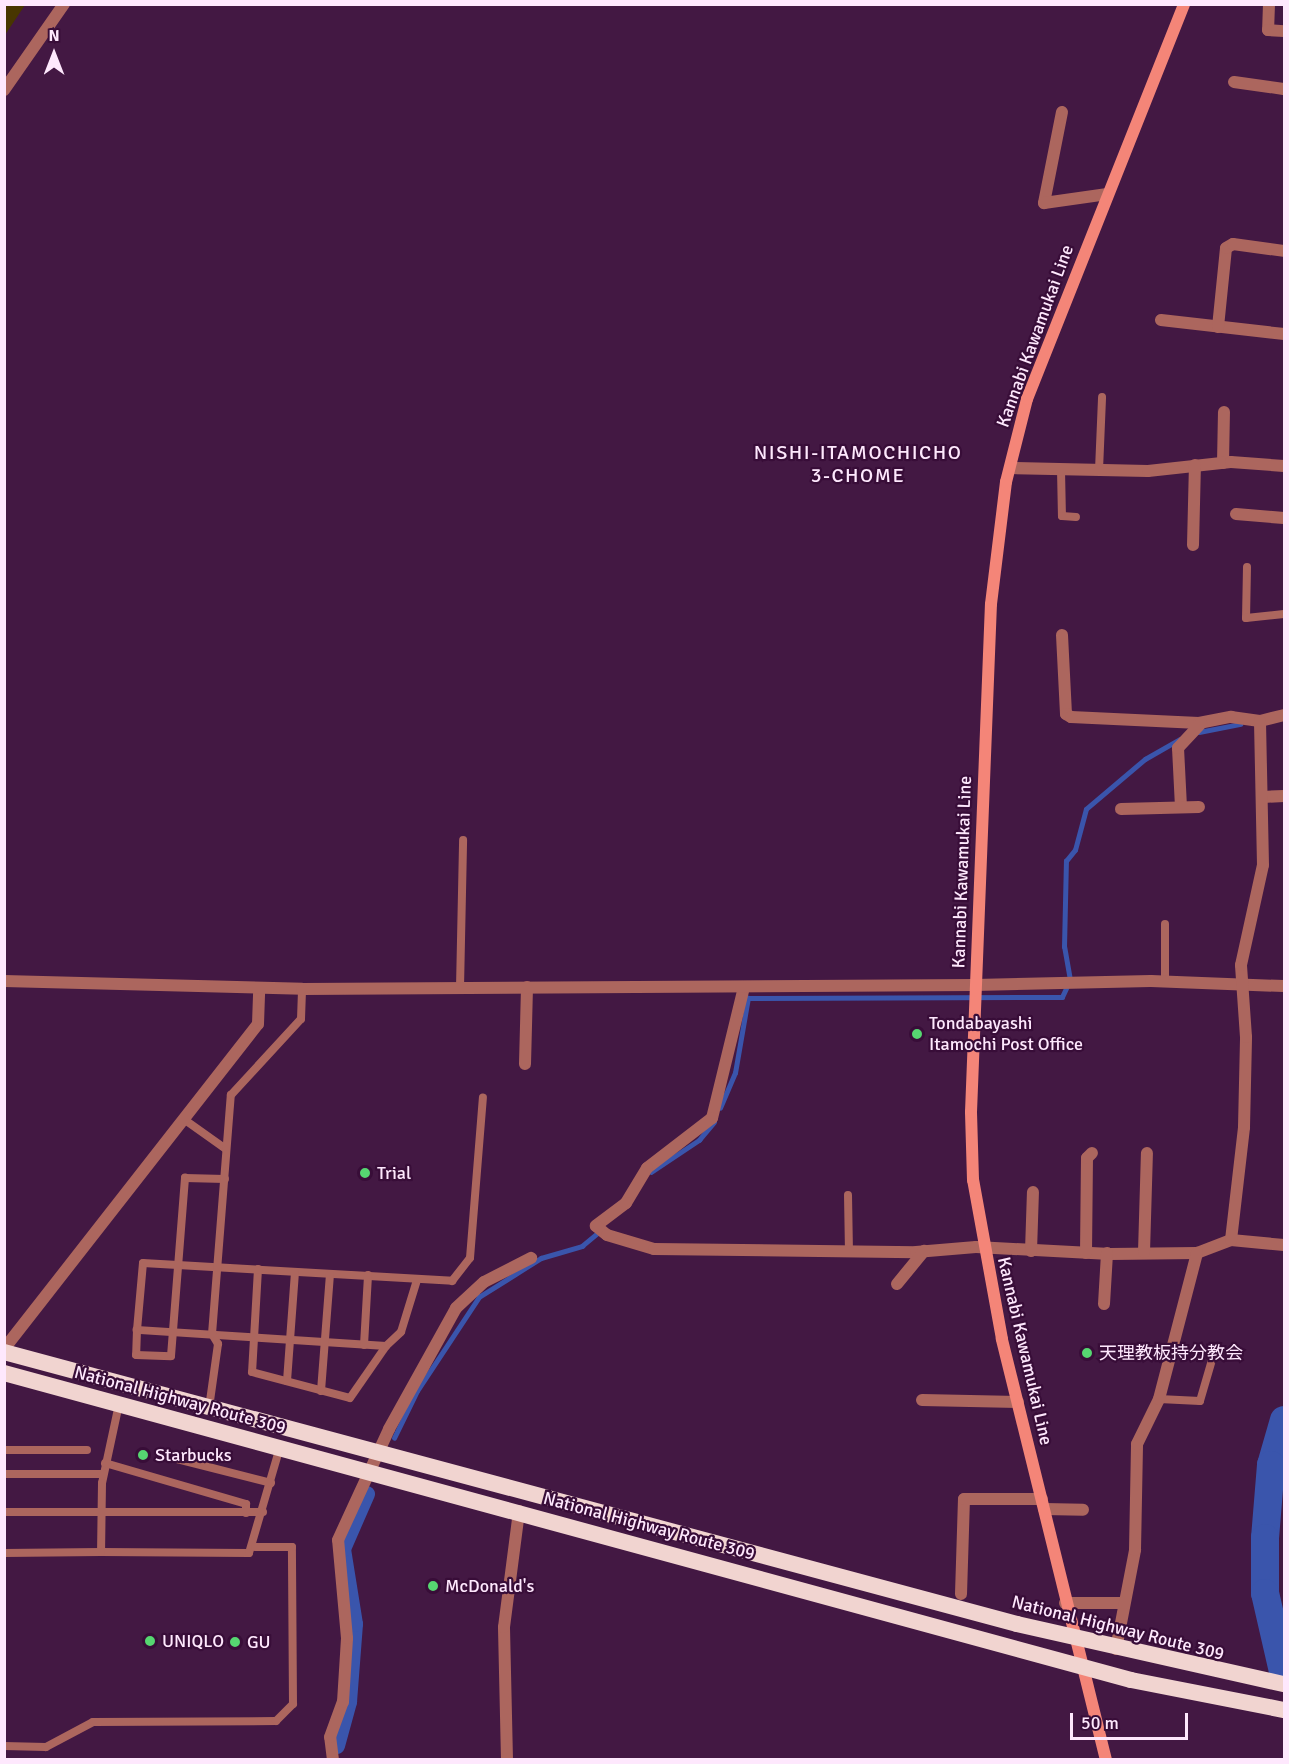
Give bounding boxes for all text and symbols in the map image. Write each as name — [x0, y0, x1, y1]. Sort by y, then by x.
north arrow — [24, 24, 84, 84]
text: N — [48, 26, 60, 46]
street label: Kannabi Kawamukai Line — [992, 242, 1078, 430]
district label: NISHI-ITAMOCHICHO 3-CHOME — [754, 441, 962, 488]
street label: Kannabi Kawamukai Line — [948, 775, 976, 969]
place label: Tondabayashi Itamochi Post Office — [929, 1013, 1083, 1056]
marker: Tondabayashi Itamochi Post Office — [910, 1027, 924, 1041]
place label: Trial — [377, 1162, 411, 1184]
marker: Trial — [358, 1166, 372, 1180]
street label: Kannabi Kawamukai Line — [993, 1255, 1057, 1447]
place label: 天理教板持分教会 — [1099, 1342, 1243, 1364]
marker: 天理教板持分教会 — [1080, 1346, 1094, 1360]
street label: National Highway Route 309 — [72, 1361, 288, 1439]
place label: Starbucks — [155, 1444, 232, 1466]
marker: Starbucks — [136, 1448, 150, 1462]
street label: National Highway Route 309 — [541, 1487, 757, 1565]
place label: McDonald's — [445, 1575, 534, 1597]
marker: McDonald's — [426, 1579, 440, 1593]
street label: National Highway Route 309 — [1010, 1591, 1226, 1665]
place label: UNIQLO — [162, 1630, 224, 1652]
place label: GU — [247, 1631, 271, 1653]
marker: UNIQLO — [143, 1634, 157, 1648]
marker: GU — [228, 1635, 242, 1649]
scale bar — [1073, 1701, 1192, 1739]
text: 50 m — [1081, 1712, 1119, 1734]

